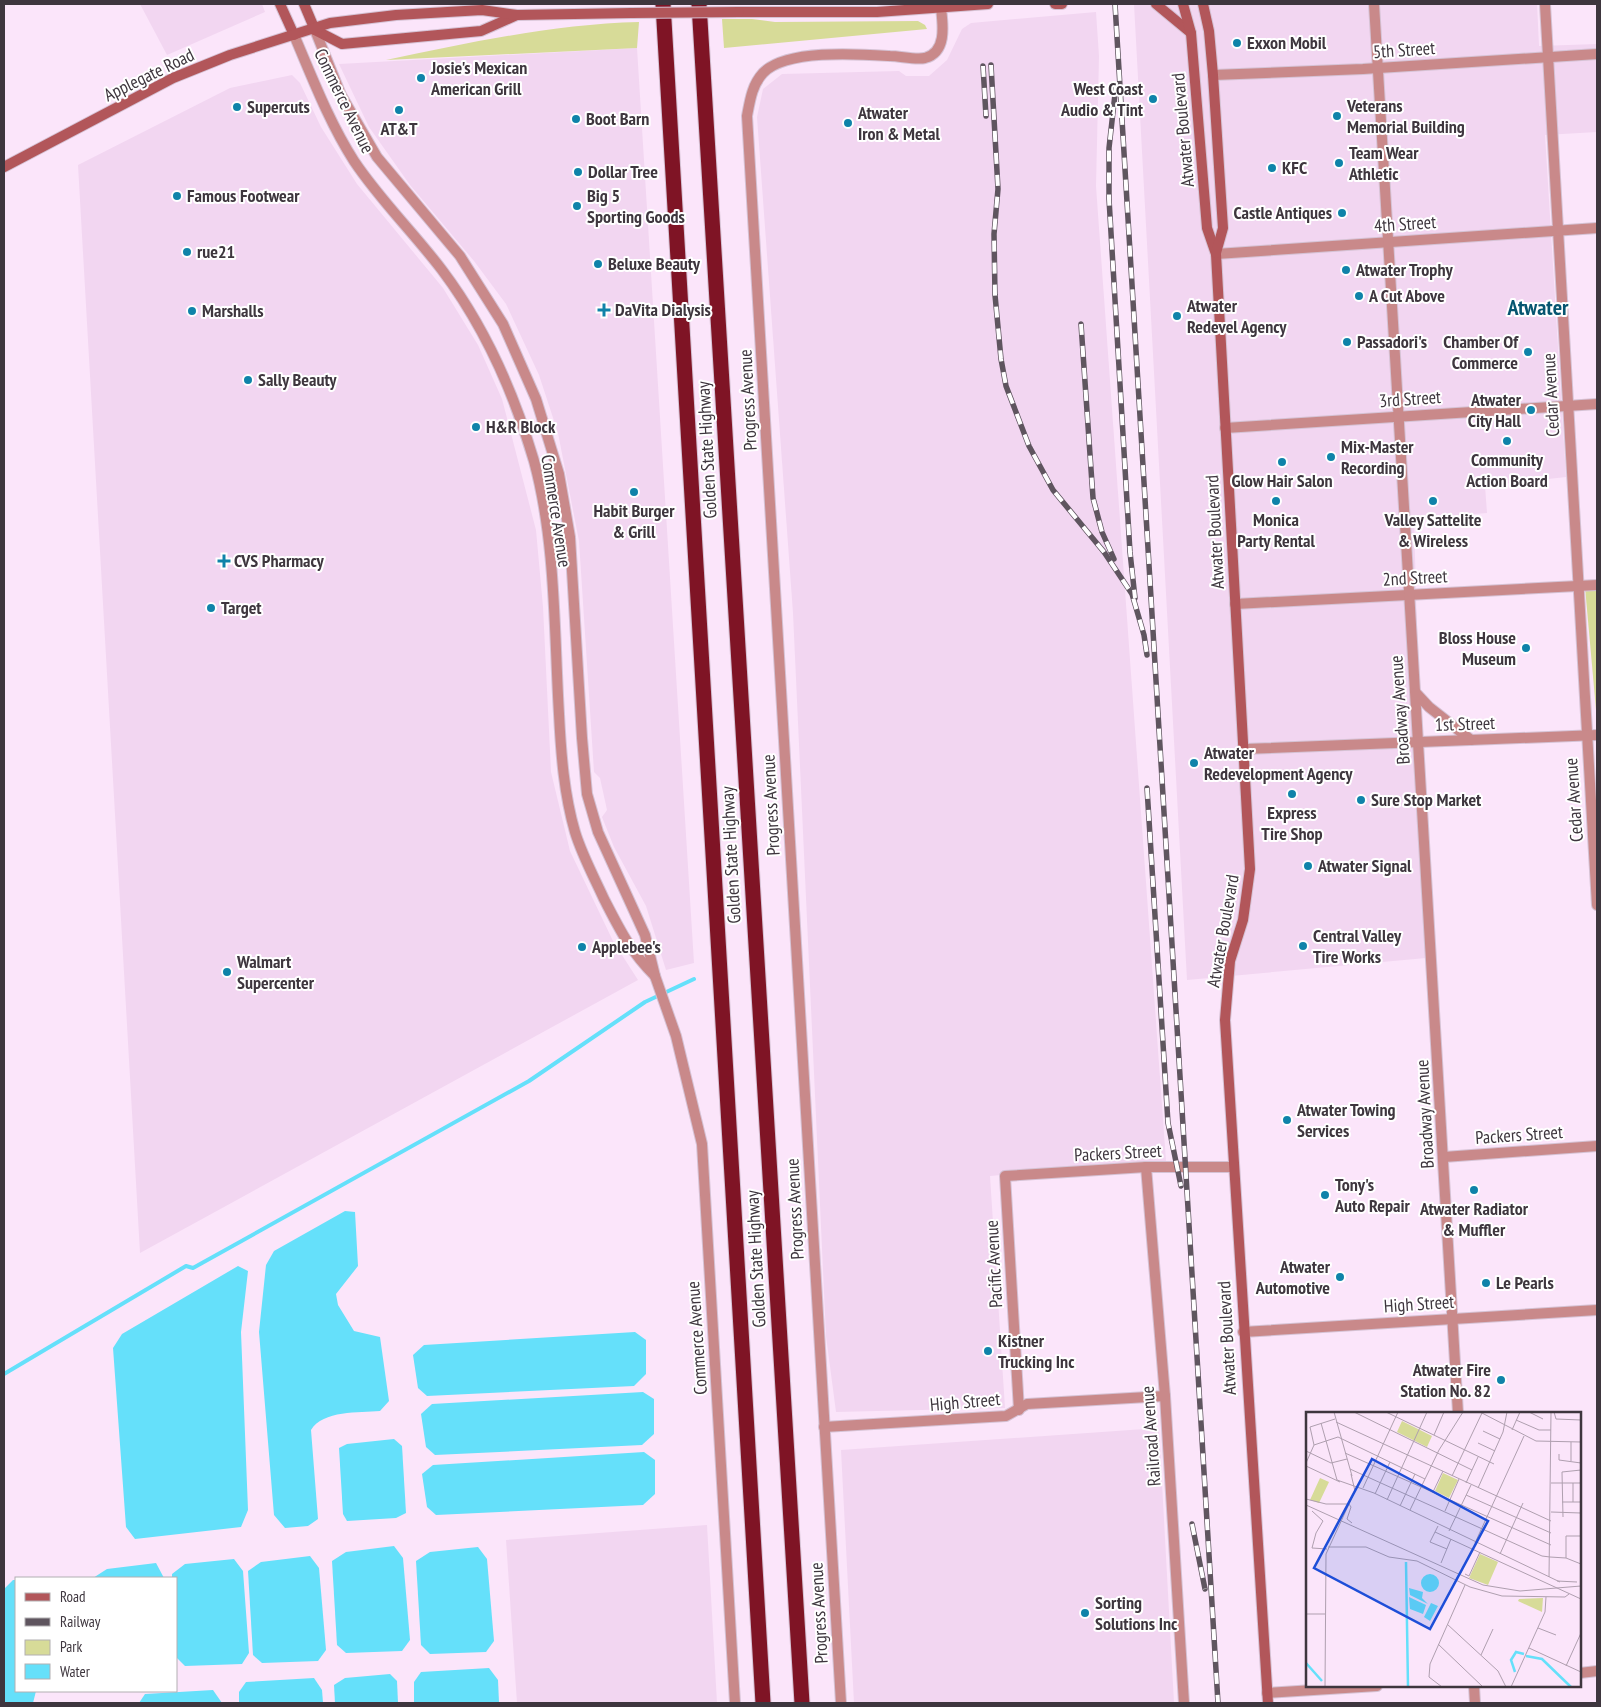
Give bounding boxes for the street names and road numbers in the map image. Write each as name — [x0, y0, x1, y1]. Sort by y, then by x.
street label: 5th Street — [1372, 36, 1436, 63]
street label: Applegate Road — [100, 43, 198, 106]
street label: Commerce Avenue — [309, 45, 380, 157]
street label: Atwater Boulevard — [1166, 72, 1199, 188]
street label: 4th Street — [1373, 210, 1437, 237]
street label: Progress Avenue — [733, 349, 762, 451]
street label: Cedar Avenue — [1537, 353, 1564, 438]
street label: Golden State Highway — [691, 381, 722, 519]
street label: 3rd Street — [1378, 385, 1442, 412]
street label: Commerce Avenue — [536, 453, 577, 569]
street label: Atwater Boulevard — [1200, 474, 1229, 590]
street label: 2nd Street — [1382, 564, 1448, 591]
street label: Broadway Avenue — [1384, 655, 1415, 765]
street label: 1st Street — [1434, 711, 1496, 736]
street label: Progress Avenue — [756, 754, 785, 856]
street label: Cedar Avenue — [1559, 757, 1588, 843]
street label: Golden State Highway — [715, 786, 746, 924]
street label: Atwater Boulevard — [1201, 873, 1244, 989]
street label: Broadway Avenue — [1410, 1059, 1439, 1169]
street label: Packers Street — [1474, 1120, 1563, 1149]
street label: Packers Street — [1074, 1139, 1162, 1166]
street label: Progress Avenue — [780, 1158, 809, 1260]
street label: Golden State Highway — [740, 1190, 771, 1328]
street label: Pacific Avenue — [980, 1220, 1007, 1309]
street label: Atwater Boulevard — [1212, 1280, 1241, 1396]
street label: Commerce Avenue — [681, 1281, 712, 1396]
street label: High Street — [1383, 1290, 1455, 1317]
street label: Railroad Avenue — [1136, 1385, 1165, 1487]
street label: High Street — [929, 1387, 1001, 1416]
street label: Progress Avenue — [804, 1562, 833, 1664]

